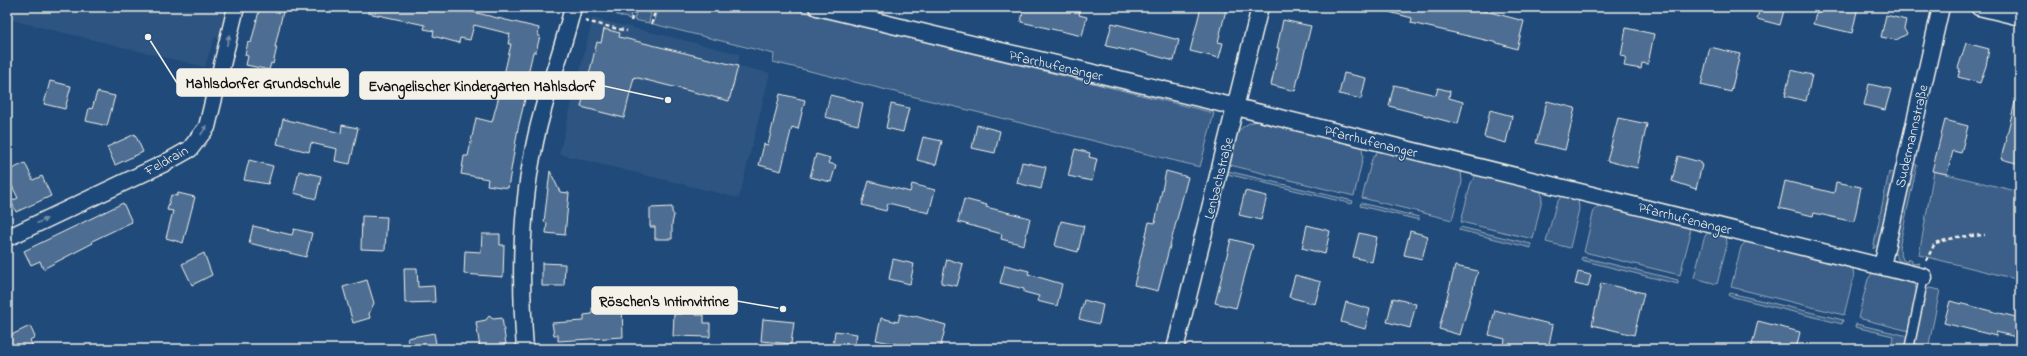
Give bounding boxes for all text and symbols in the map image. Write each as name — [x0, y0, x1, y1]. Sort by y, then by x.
one-way arrow — [226, 34, 232, 46]
street label: Pfarrhufenanger — [1006, 45, 1105, 89]
callout: Mahlsdorfer Grundschule — [177, 69, 348, 96]
callout: Evangelischer Kindergarten Mahlsdorf — [360, 72, 604, 99]
text: Mahlsdorfer Grundschule — [185, 73, 342, 95]
text: Evangelischer Kindergarten Mahlsdorf — [368, 76, 597, 100]
street label: Sudermannstraße — [1890, 82, 1935, 190]
street label: Pfarrhufenanger — [1321, 121, 1420, 165]
one-way arrow — [201, 124, 208, 135]
street label: Lenbachstraße — [1199, 135, 1240, 221]
street label: Feldrain — [140, 141, 192, 182]
street label: Pfarrhufenanger — [1635, 198, 1734, 242]
one-way arrow — [37, 218, 48, 224]
callout: Röschen's Intimvitrine — [592, 287, 737, 314]
text: Röschen's Intimvitrine — [598, 291, 730, 313]

